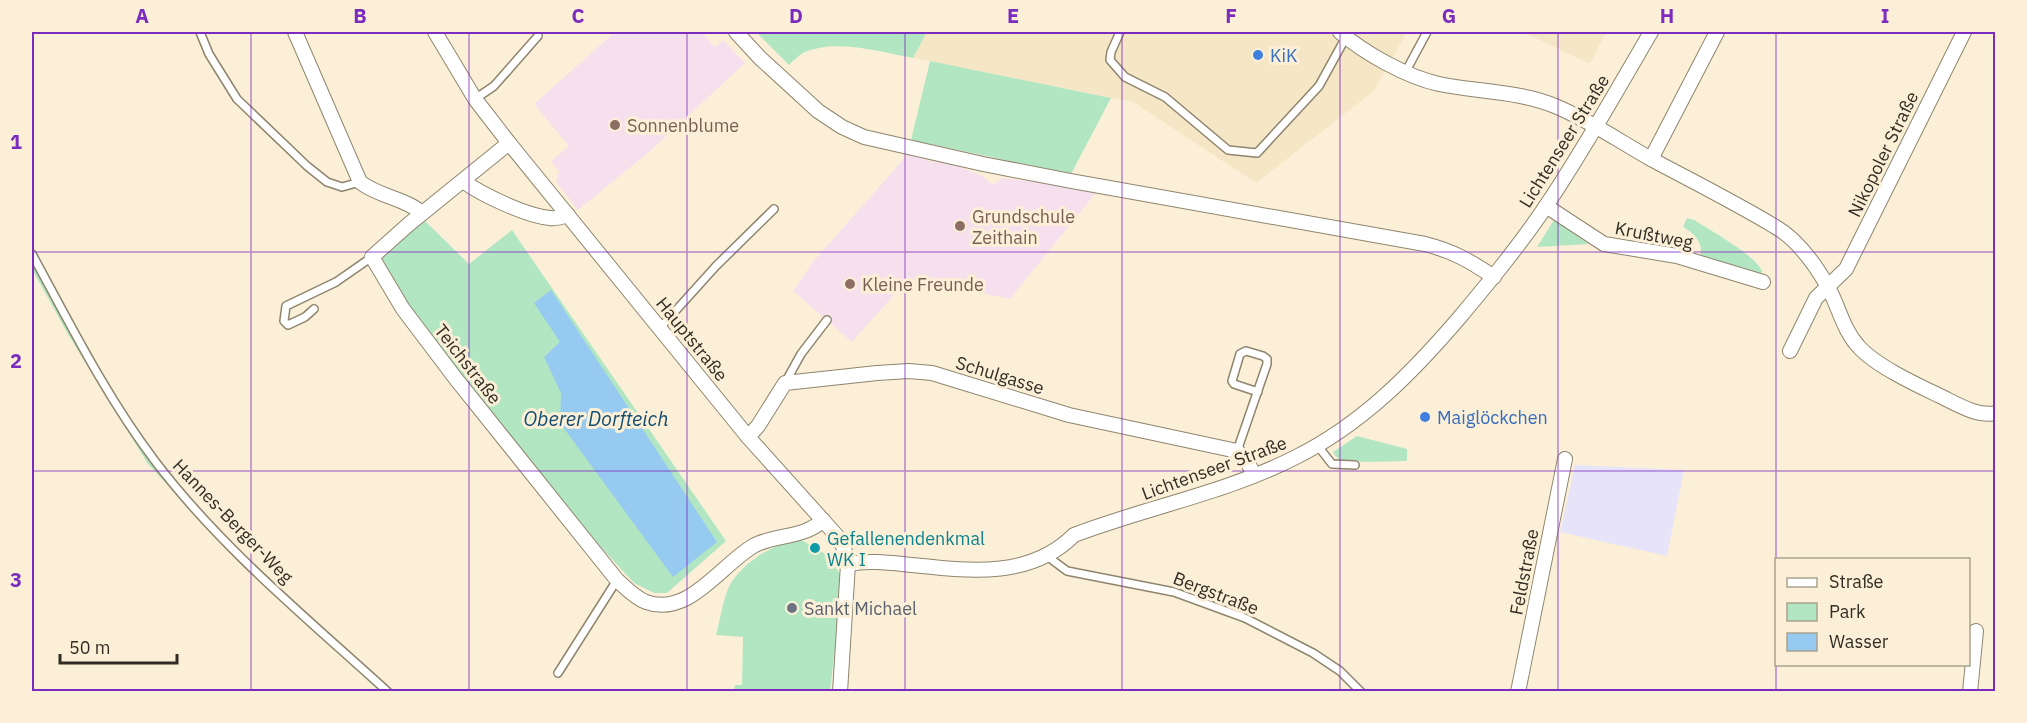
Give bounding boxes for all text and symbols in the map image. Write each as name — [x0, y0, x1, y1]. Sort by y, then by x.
text: A — [135, 2, 149, 29]
text: B — [353, 2, 367, 29]
text: C — [571, 2, 585, 29]
text: D — [789, 2, 803, 29]
text: E — [1007, 2, 1019, 29]
text: F — [1225, 2, 1237, 29]
text: G — [1442, 2, 1456, 29]
text: H — [1660, 2, 1674, 29]
text: I — [1881, 2, 1889, 29]
place label: KiK — [1270, 44, 1298, 67]
marker: KiK — [1251, 48, 1265, 62]
street label: Lichtenseer Straße — [1514, 70, 1614, 212]
street label: Nikopoler Straße — [1843, 87, 1923, 221]
place label: Sonnenblume — [627, 114, 739, 137]
marker: Sonnenblume — [608, 118, 622, 132]
text: 1 — [10, 128, 22, 155]
place label: Grundschule Zeithain — [972, 205, 1075, 249]
street label: Krußtweg — [1613, 216, 1695, 254]
marker: Grundschule Zeithain — [953, 219, 967, 233]
place label: Kleine Freunde — [862, 273, 984, 296]
marker: Kleine Freunde — [843, 277, 857, 291]
street label: Hauptstraße — [651, 292, 733, 386]
street label: Teichstraße — [430, 319, 506, 409]
text: 2 — [10, 347, 22, 374]
street label: Schulgasse — [953, 351, 1047, 399]
water label: Oberer Dorfteich — [523, 405, 669, 432]
place label: Maiglöckchen — [1437, 406, 1548, 429]
marker: Maiglöckchen — [1418, 410, 1432, 424]
street label: Lichtenseer Straße — [1138, 431, 1290, 505]
street label: Hannes-Berger-Weg — [168, 454, 299, 588]
place label: Gefallenendenkmal WK I — [827, 527, 985, 571]
street label: Feldstraße — [1504, 527, 1544, 617]
marker: Gefallenendenkmal WK I — [808, 541, 822, 555]
legend — [1775, 558, 1970, 666]
text: 3 — [10, 566, 22, 593]
street label: Bergstraße — [1170, 566, 1262, 620]
text: Straße — [1829, 570, 1883, 593]
place label: Sankt Michael — [804, 597, 917, 620]
text: Park — [1829, 600, 1866, 623]
marker: Sankt Michael — [785, 601, 799, 615]
scale bar — [60, 627, 177, 665]
text: Wasser — [1829, 630, 1889, 653]
text: 50 m — [69, 636, 111, 659]

